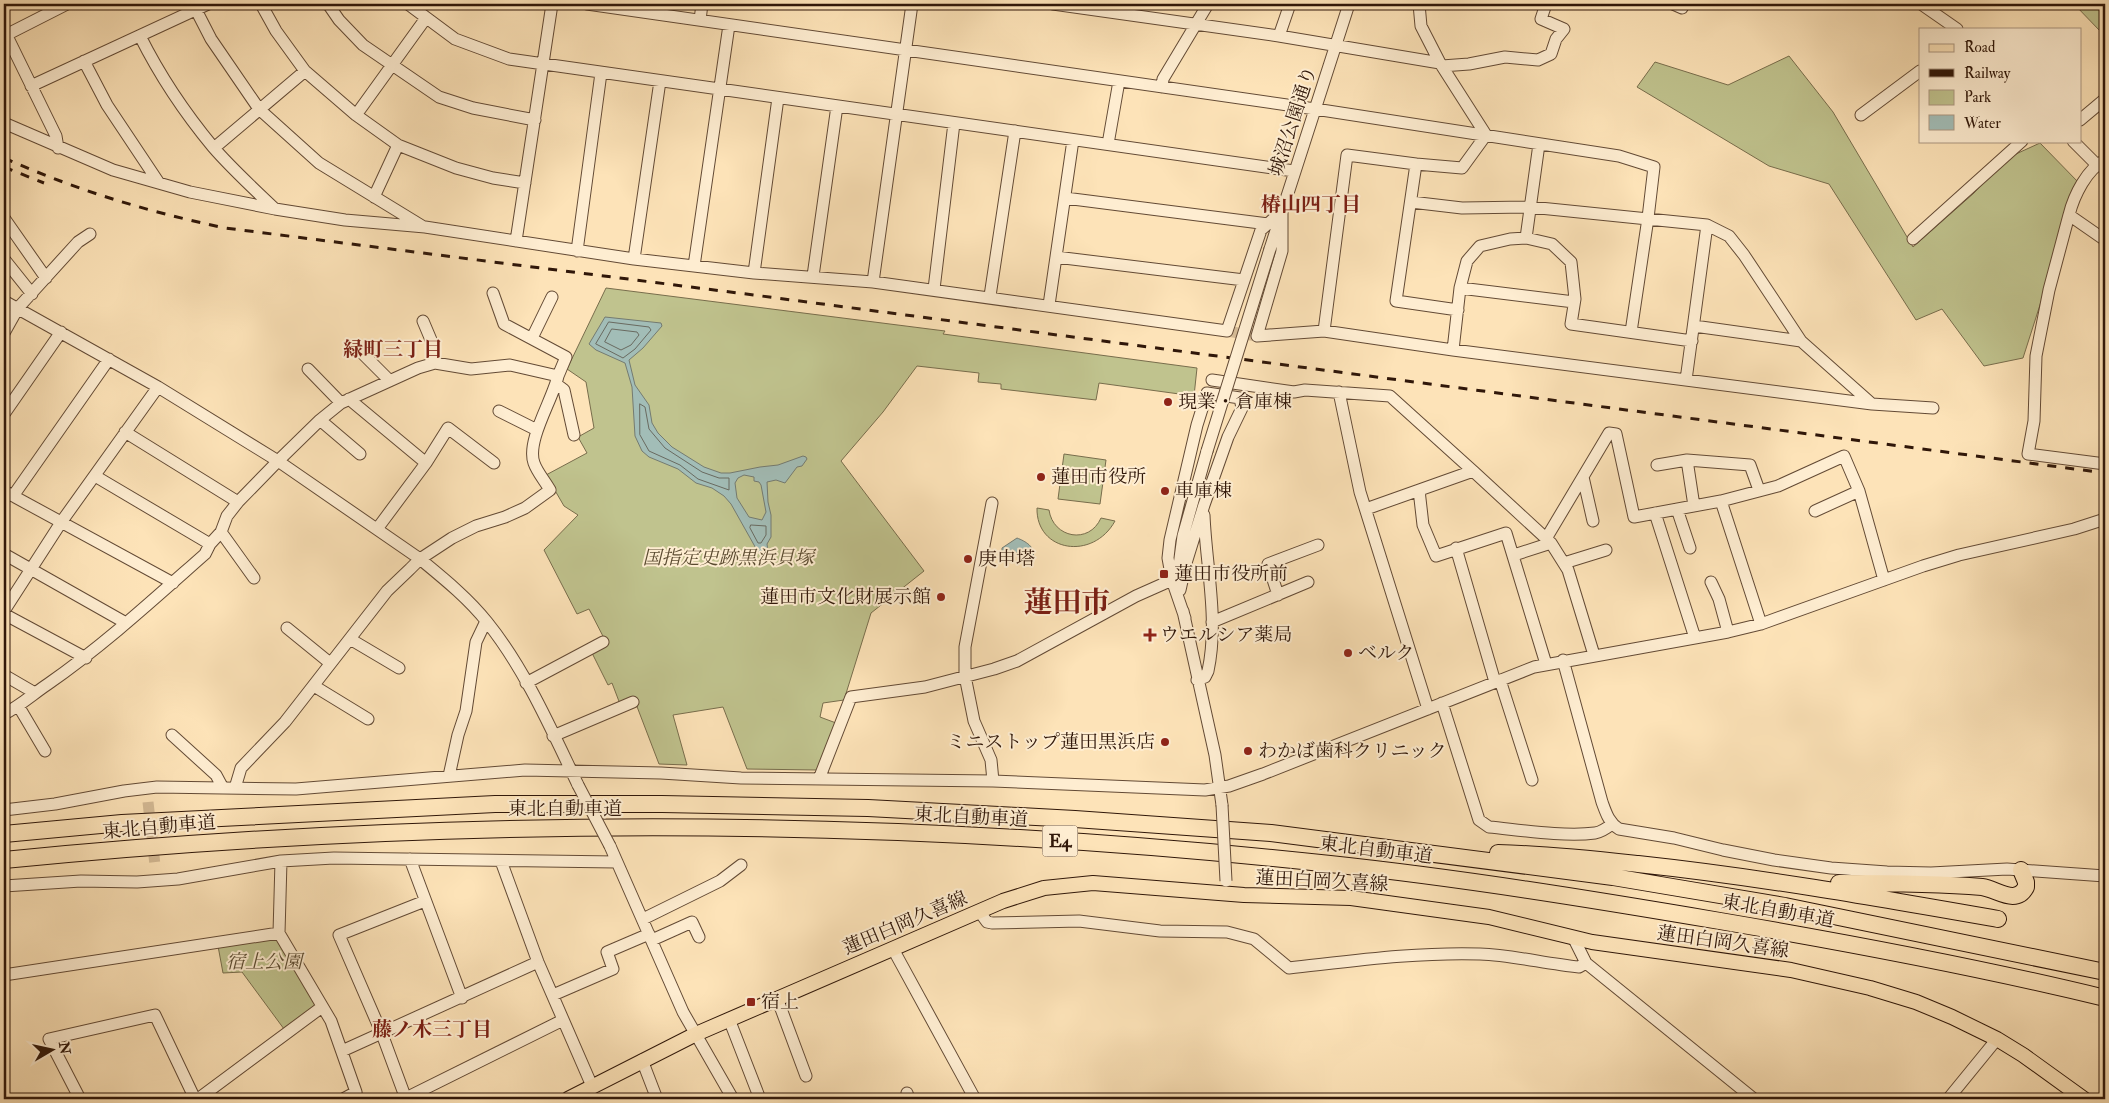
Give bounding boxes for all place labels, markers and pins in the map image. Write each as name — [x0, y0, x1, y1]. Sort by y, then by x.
place label: 現業・倉庫棟 — [1178, 390, 1292, 414]
marker: 現業・倉庫棟 — [1162, 396, 1174, 408]
place label: 蓮田市役所 — [1051, 465, 1146, 489]
marker: 蓮田市役所 — [1035, 471, 1047, 483]
place label: 車庫棟 — [1175, 479, 1232, 503]
marker: 車庫棟 — [1159, 485, 1171, 497]
place label: 庚申塔 — [978, 547, 1035, 571]
marker: 庚申塔 — [962, 553, 974, 565]
place label: 蓮田市役所前 — [1174, 562, 1288, 586]
marker: 蓮田市役所前 — [1158, 568, 1170, 580]
place label: 蓮田市文化財展示館 — [760, 585, 931, 609]
marker: 蓮田市文化財展示館 — [935, 591, 947, 603]
place label: ウエルシア薬局 — [1160, 623, 1293, 647]
marker: ウエルシア薬局 — [1144, 629, 1156, 641]
place label: ベルク — [1358, 641, 1415, 665]
marker: ベルク — [1342, 647, 1354, 659]
place label: ミニストップ蓮田黒浜店 — [947, 730, 1155, 754]
marker: ミニストップ蓮田黒浜店 — [1159, 736, 1171, 748]
place label: わかば歯科クリニック — [1258, 739, 1447, 763]
marker: わかば歯科クリニック — [1242, 745, 1254, 757]
place label: 宿上 — [761, 990, 799, 1014]
marker: 宿上 — [745, 996, 757, 1008]

